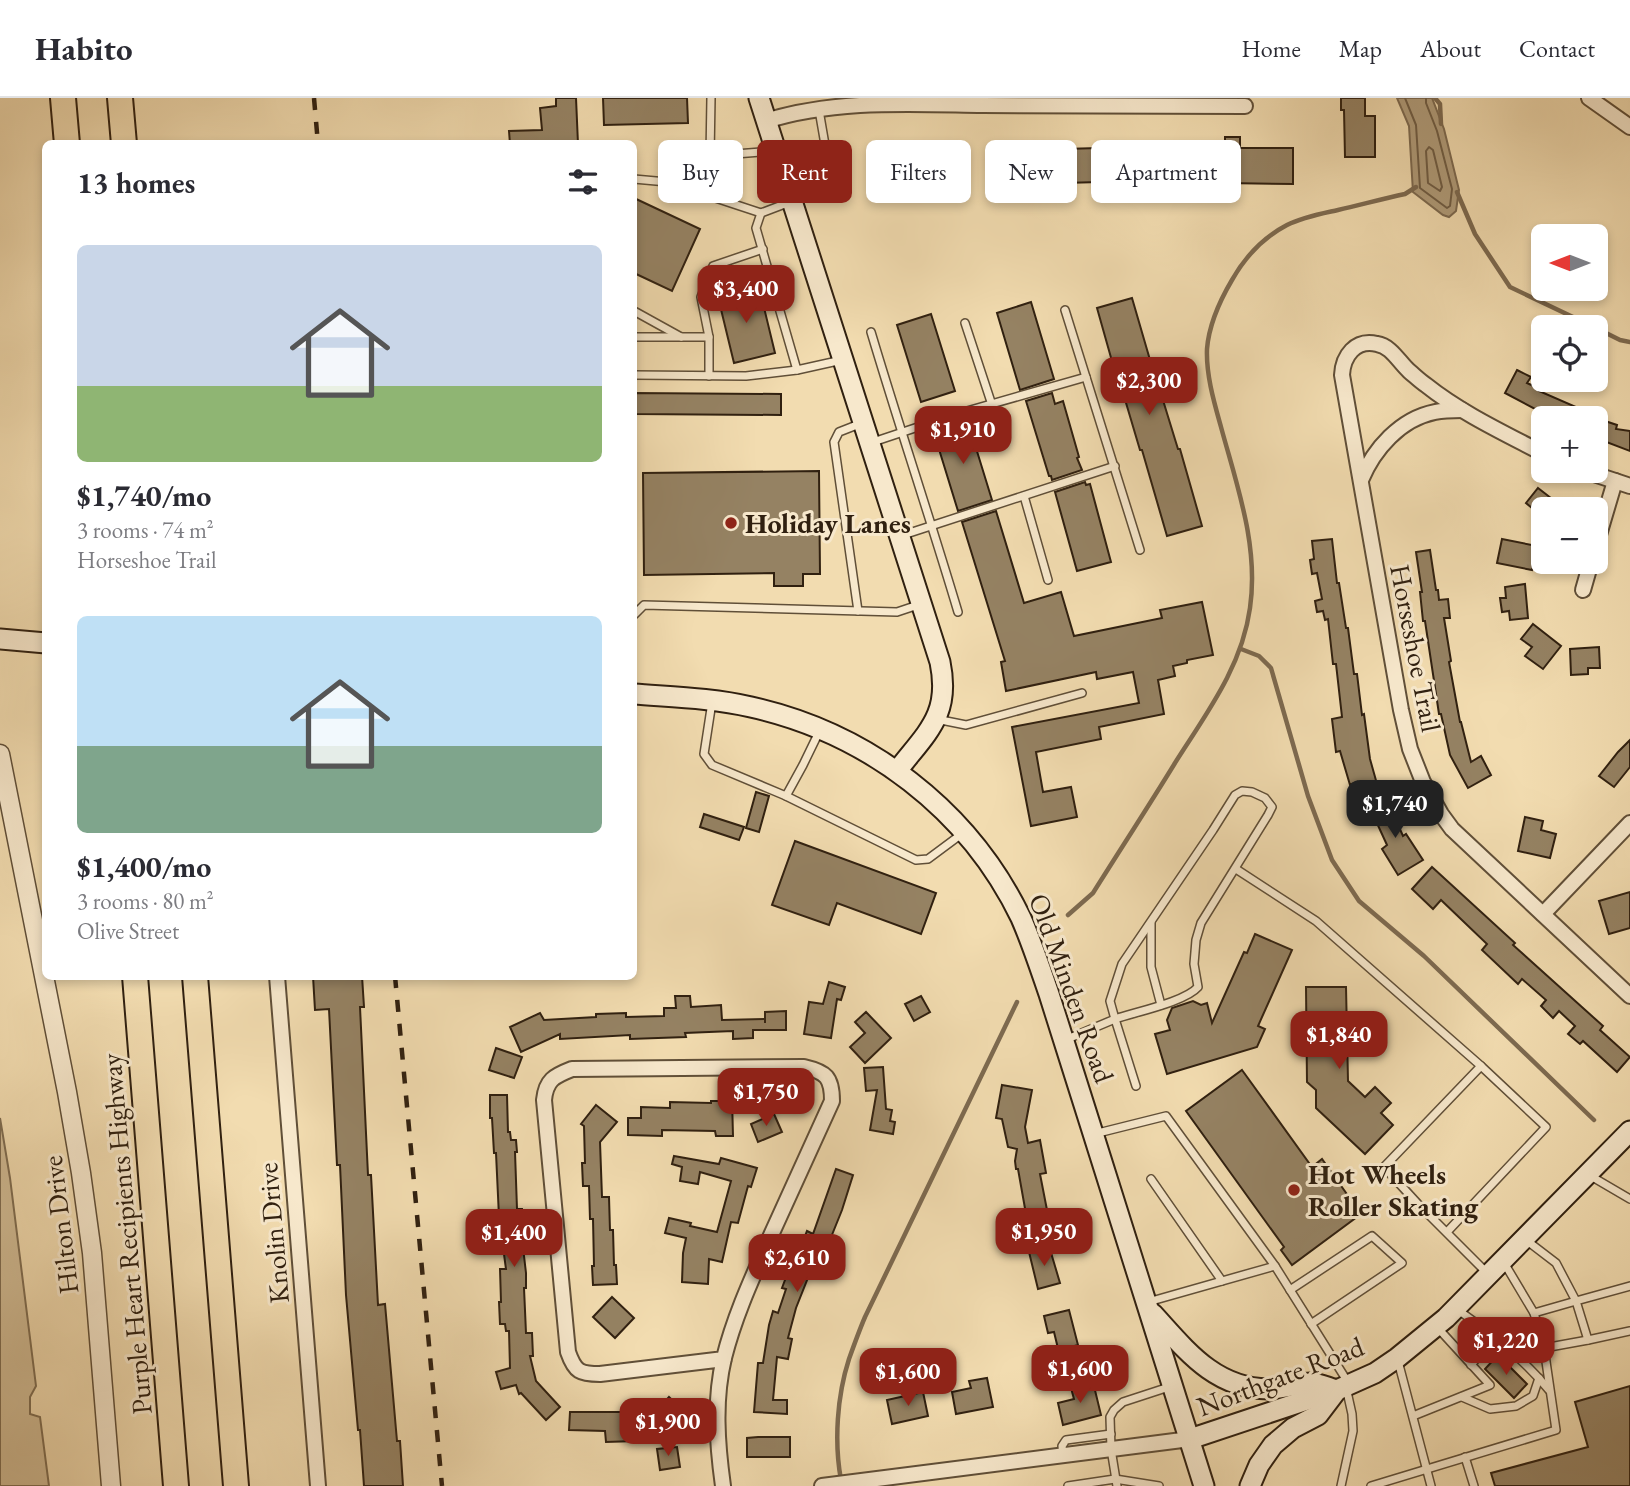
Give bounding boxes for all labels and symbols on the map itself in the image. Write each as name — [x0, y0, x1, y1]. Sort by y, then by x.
north arrow — [1531, 224, 1608, 301]
pin: $3,400 — [689, 266, 803, 325]
pin: $2,300 — [1092, 358, 1206, 417]
pin: $1,910 — [906, 406, 1020, 466]
place label: Holiday Lanes — [745, 505, 911, 541]
marker: Holiday Lanes — [723, 515, 739, 531]
street label: Horseshoe Trail — [1382, 561, 1450, 735]
pin: $1,740 — [1338, 780, 1452, 840]
street label: Old Minden Road — [1021, 888, 1123, 1088]
pin: $1,840 — [1282, 1012, 1396, 1071]
street label: Purple Heart Recipients Highway — [92, 1051, 160, 1416]
pin: $1,750 — [709, 1068, 823, 1128]
street label: Hilton Drive — [34, 1154, 86, 1296]
place label: Hot Wheels Roller Skating — [1308, 1156, 1479, 1224]
street label: Knolin Drive — [249, 1161, 297, 1305]
marker: Hot Wheels Roller Skating — [1286, 1182, 1302, 1198]
pin: $1,950 — [987, 1208, 1101, 1268]
pin: $1,400 — [457, 1210, 571, 1269]
pin: $2,610 — [740, 1234, 854, 1294]
pin: $1,220 — [1449, 1318, 1563, 1377]
street label: Northgate Road — [1191, 1327, 1369, 1424]
pin: $1,600 — [1023, 1346, 1137, 1405]
pin: $1,600 — [851, 1348, 965, 1408]
pin: $1,900 — [611, 1398, 725, 1458]

